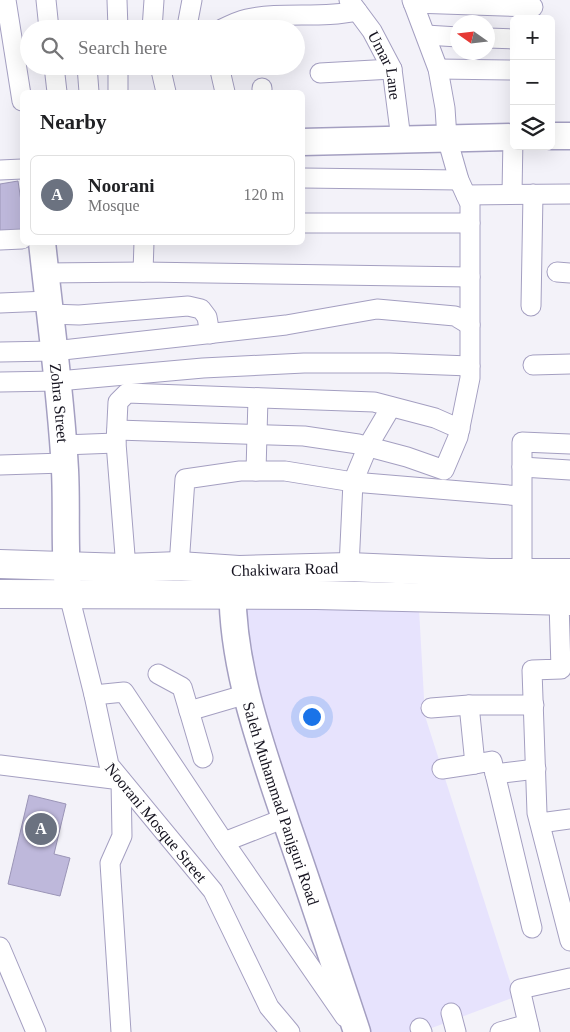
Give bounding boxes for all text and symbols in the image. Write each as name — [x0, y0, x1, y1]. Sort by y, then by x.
north arrow — [450, 15, 495, 60]
map controls — [510, 15, 555, 150]
button: + — [510, 15, 555, 60]
search box — [20, 20, 305, 75]
street label: Umar Lane — [365, 28, 404, 101]
icon: search — [38, 34, 66, 62]
text: Search here — [78, 37, 167, 58]
button: − — [510, 60, 555, 105]
button: layers — [510, 105, 555, 150]
text: Nearby — [40, 110, 107, 134]
text: Noorani — [88, 175, 155, 196]
text: A — [51, 186, 63, 203]
text: 120 m — [244, 186, 284, 203]
text: Mosque — [88, 197, 140, 214]
street label: Zohra Street — [47, 363, 71, 444]
street label: Chakiwara Road — [231, 559, 339, 579]
street label: Saleh Muhammad Panjguri Road — [240, 700, 322, 907]
your location — [299, 704, 325, 730]
street label: Noorani Mosque Street — [102, 760, 210, 886]
pin: A — [25, 810, 57, 848]

